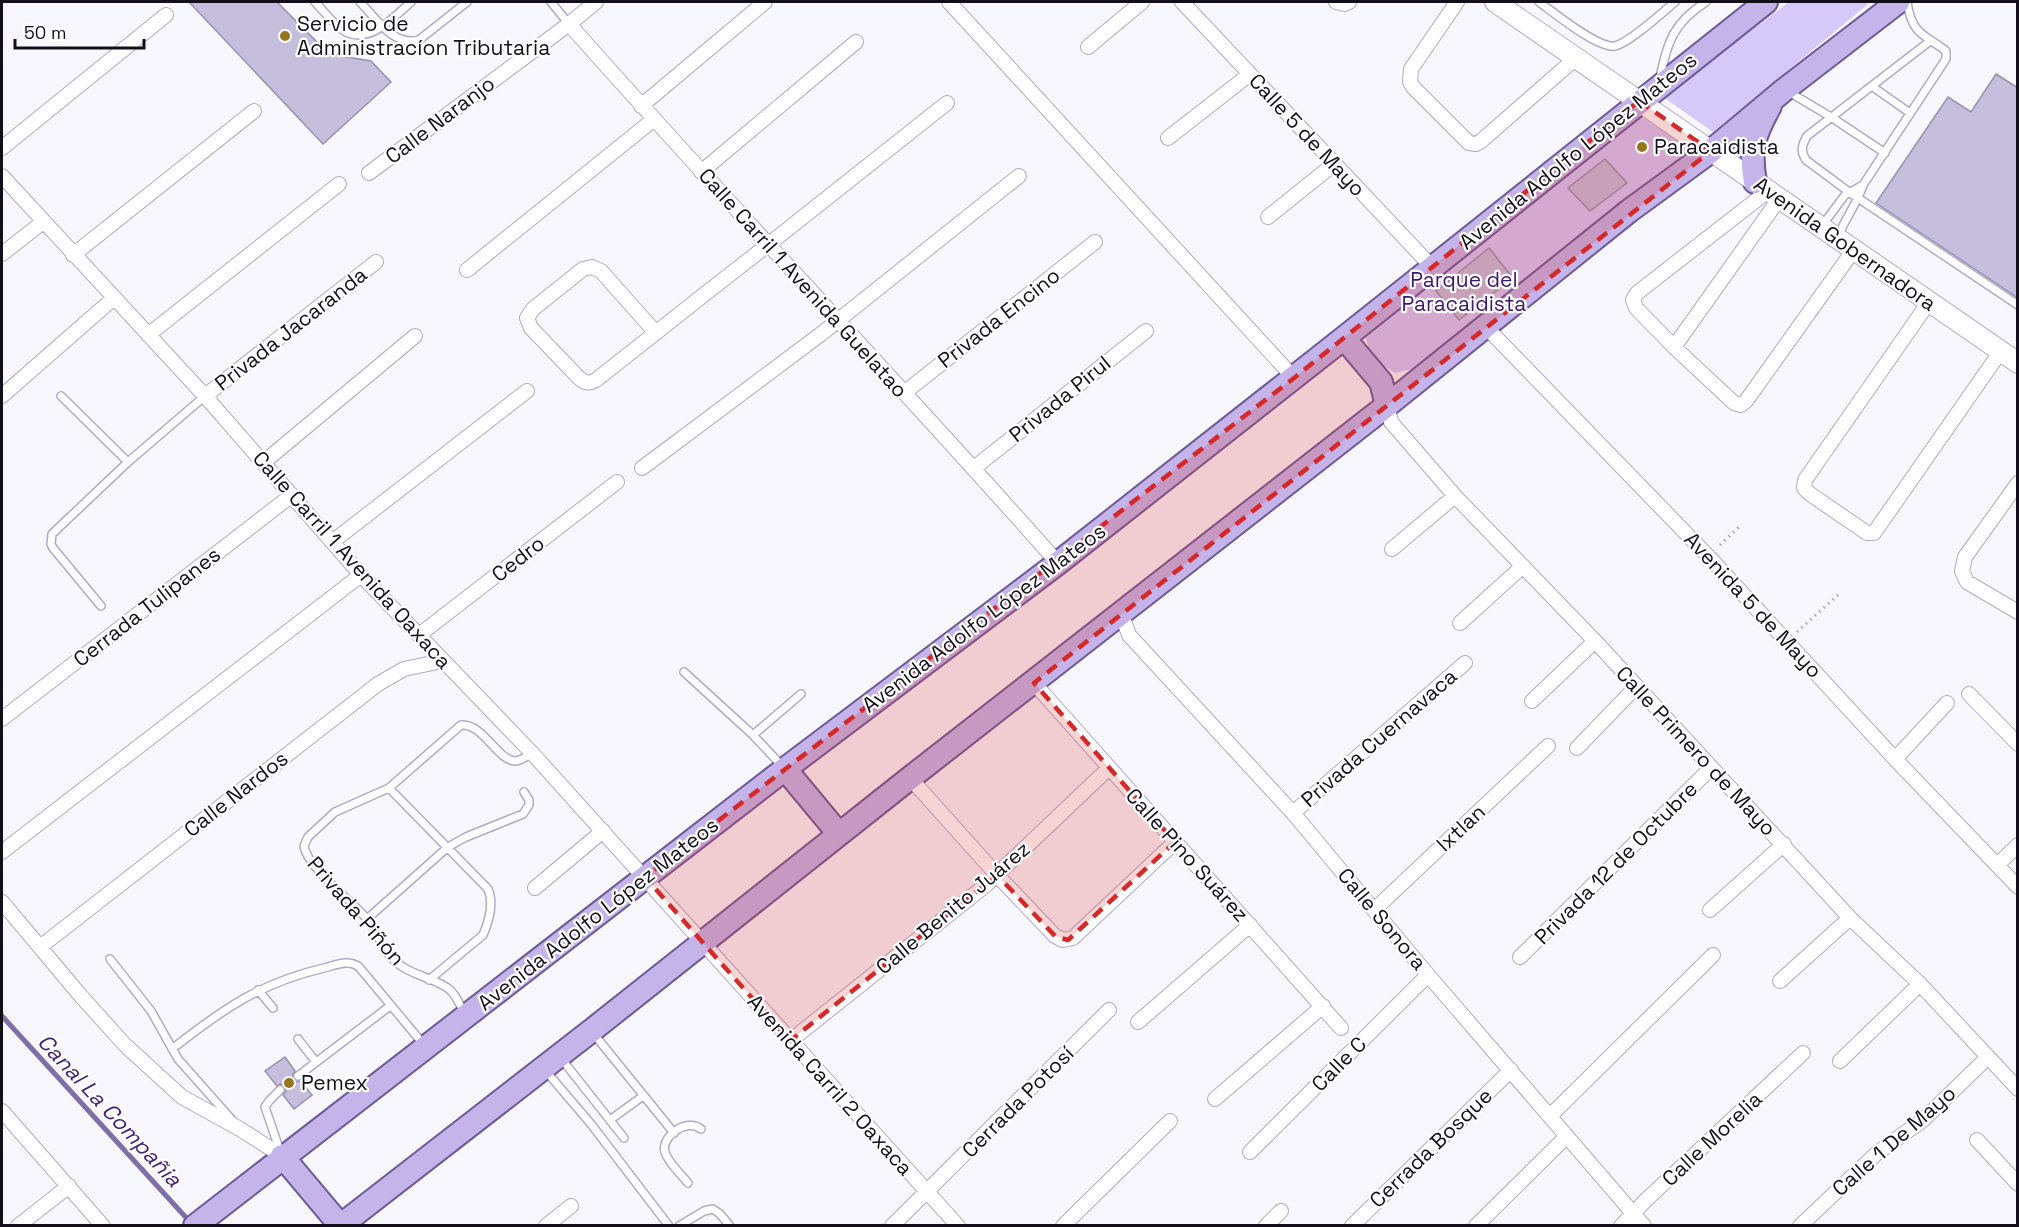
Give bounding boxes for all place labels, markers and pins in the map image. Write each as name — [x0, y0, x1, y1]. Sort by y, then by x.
place label: Servicio de Administracíon Tributaria — [297, 10, 550, 61]
marker: Servicio de Administracíon Tributaria — [278, 29, 292, 43]
place label: Paracaidista — [1654, 133, 1779, 160]
marker: Paracaidista — [1635, 140, 1649, 154]
place label: Pemex — [301, 1069, 368, 1096]
marker: Pemex — [282, 1076, 296, 1090]

